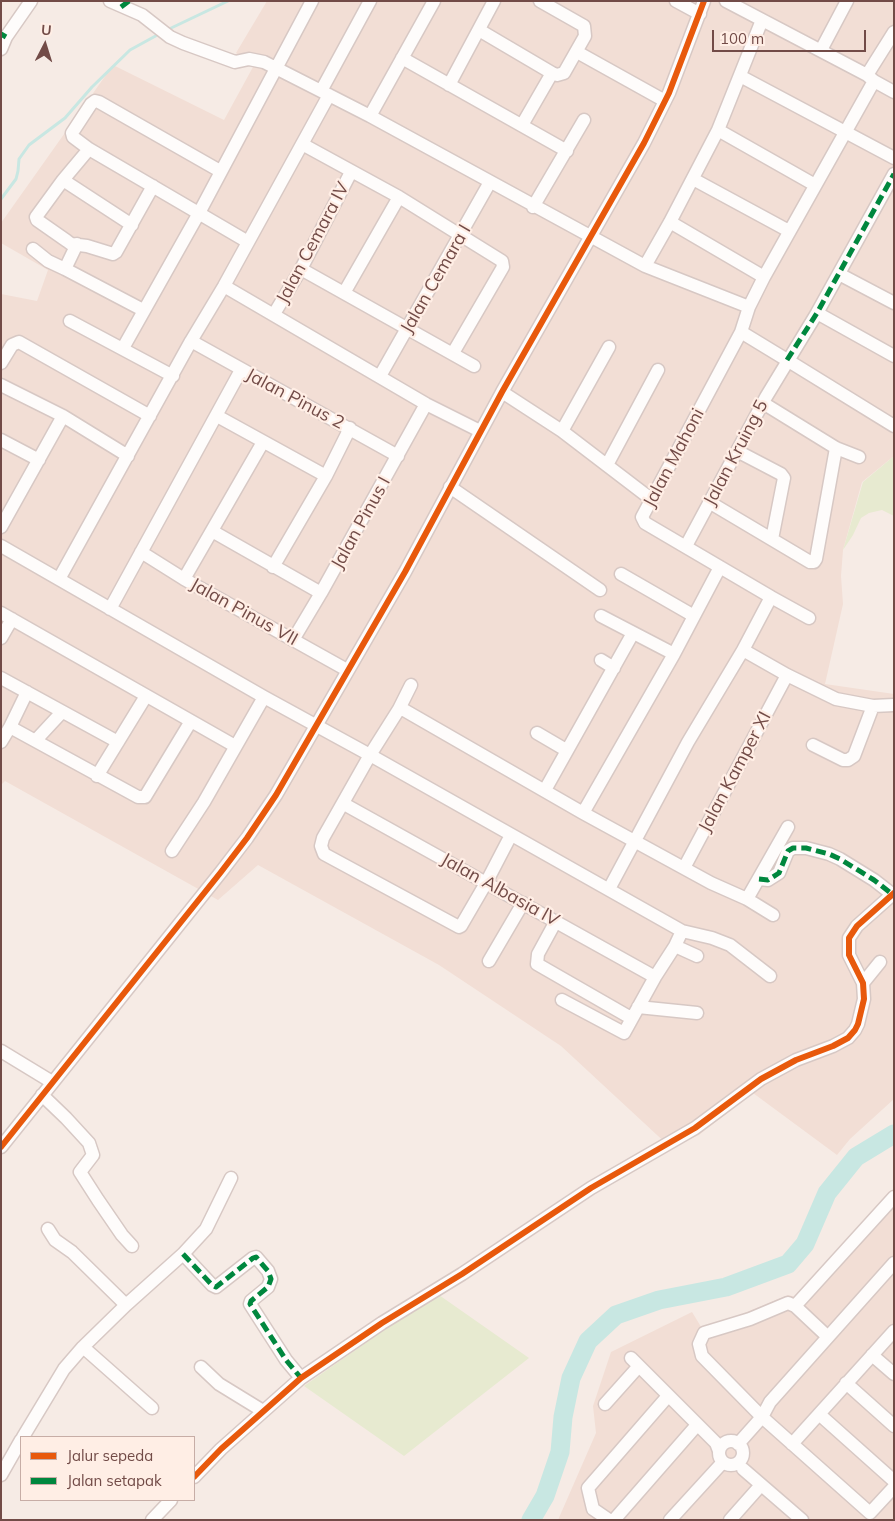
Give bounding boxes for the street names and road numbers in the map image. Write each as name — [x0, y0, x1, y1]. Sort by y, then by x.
street label: Jalan Cemara IV — [272, 179, 354, 307]
street label: Jalan Cemara I — [396, 221, 476, 337]
street label: Jalan Pinus 2 — [242, 364, 348, 434]
street label: Jalan Kruing 5 — [699, 396, 773, 510]
street label: Jalan Mahoni — [639, 405, 709, 511]
street label: Jalan Pinus I — [327, 473, 395, 573]
street label: Jalan Pinus VII — [187, 574, 301, 650]
street label: Jalan Kamper XI — [694, 708, 776, 836]
street label: Jalan Albasia lV — [437, 849, 563, 931]

